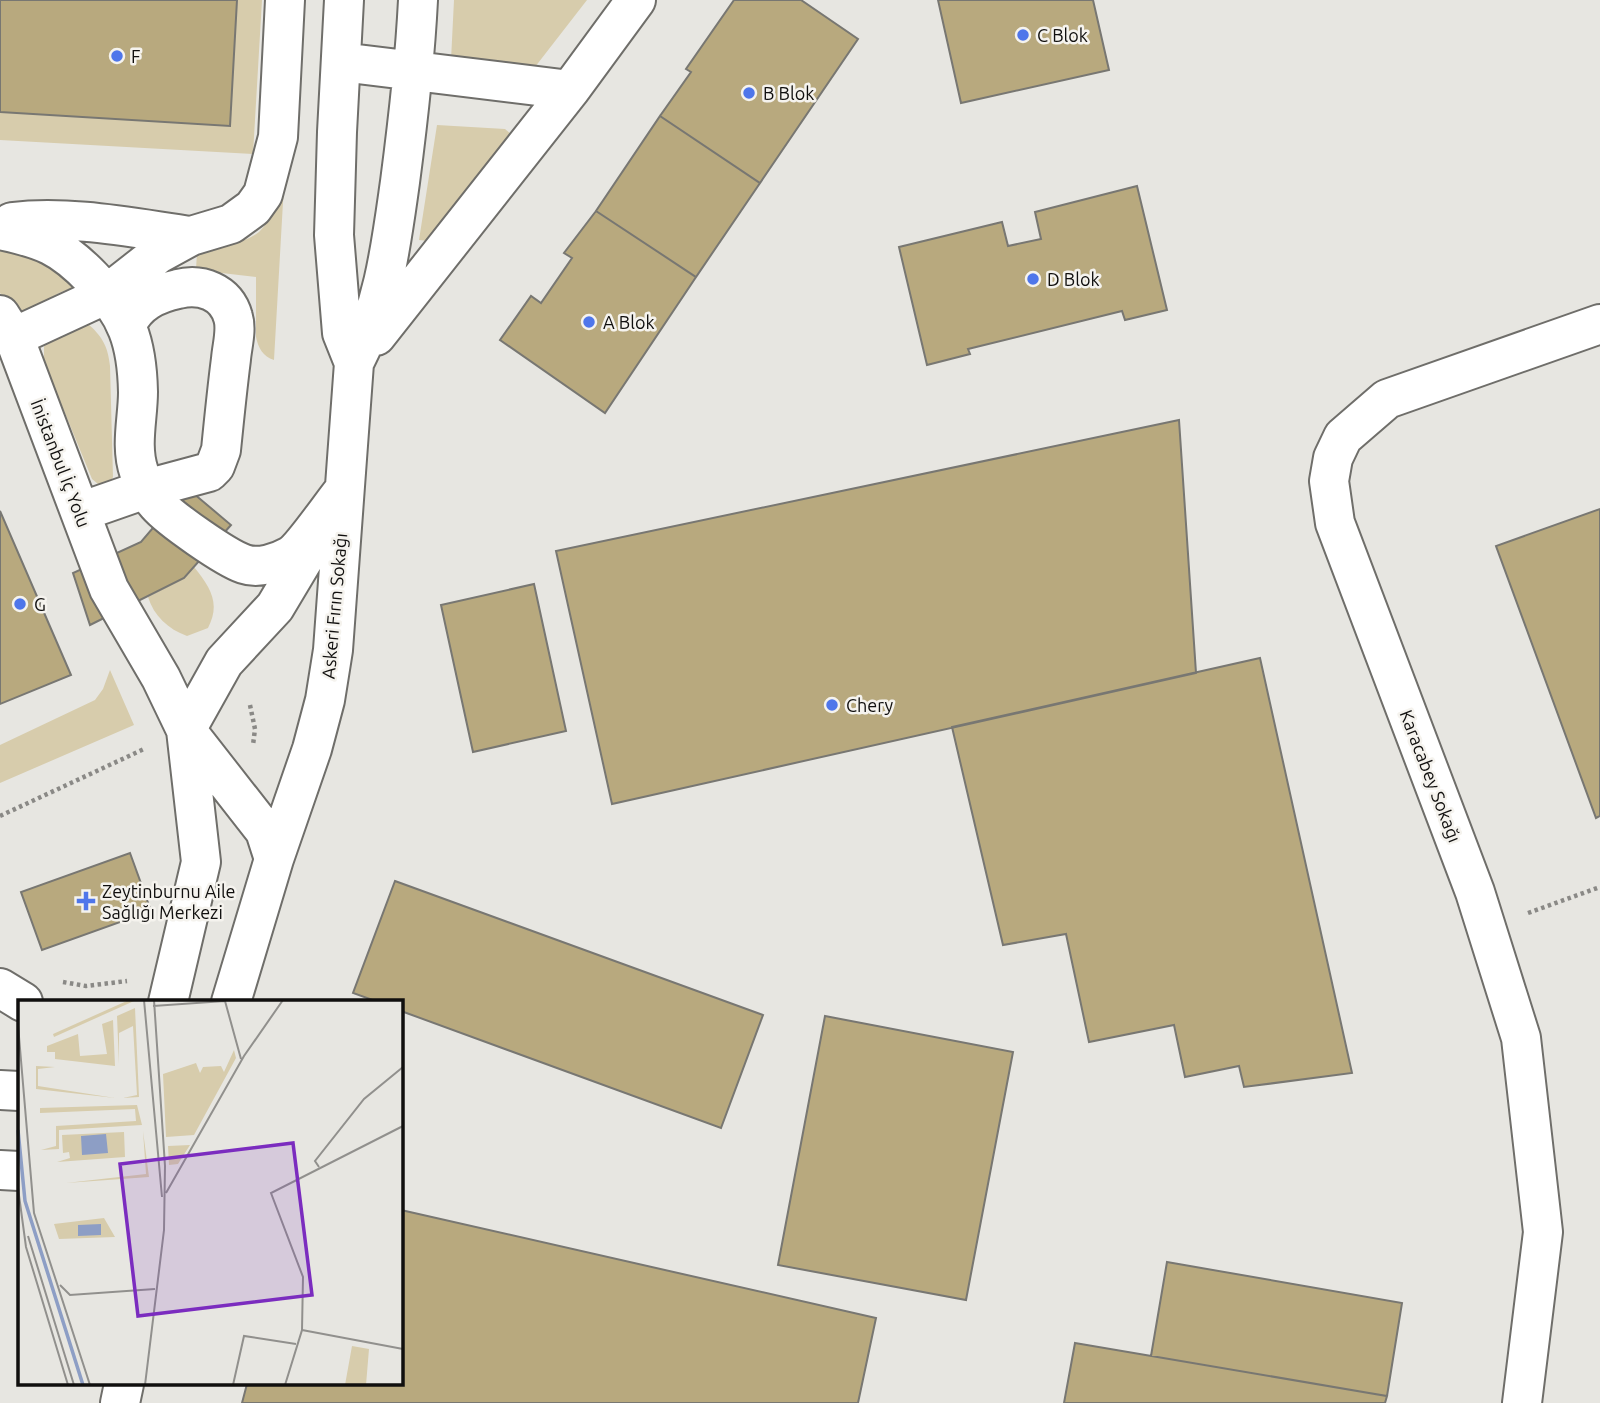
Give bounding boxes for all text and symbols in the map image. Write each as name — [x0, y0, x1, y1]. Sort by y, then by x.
place label: C Blok — [1037, 25, 1088, 45]
marker: C Blok — [1015, 27, 1031, 43]
place label: F — [131, 46, 140, 66]
marker: F — [109, 48, 125, 64]
place label: B Blok — [763, 83, 814, 103]
marker: B Blok — [741, 85, 757, 101]
place label: D Blok — [1047, 269, 1100, 289]
marker: D Blok — [1025, 271, 1041, 287]
place label: A Blok — [603, 312, 655, 332]
marker: A Blok — [581, 314, 597, 330]
street label: İnistanbul İç Yolu — [27, 396, 95, 530]
street label: Askeri Fırın Sokağı — [318, 532, 350, 680]
place label: G — [34, 594, 46, 614]
marker: G — [12, 596, 28, 612]
place label: Chery — [846, 695, 893, 715]
marker: Chery — [824, 697, 840, 713]
street label: Karacabey Sokağı — [1397, 707, 1465, 845]
place label: Zeytinburnu Aile Sağlığı Merkezi — [102, 881, 236, 922]
marker: Zeytinburnu Aile Sağlığı Merkezi — [76, 891, 96, 911]
inset map — [18, 1000, 402, 1386]

